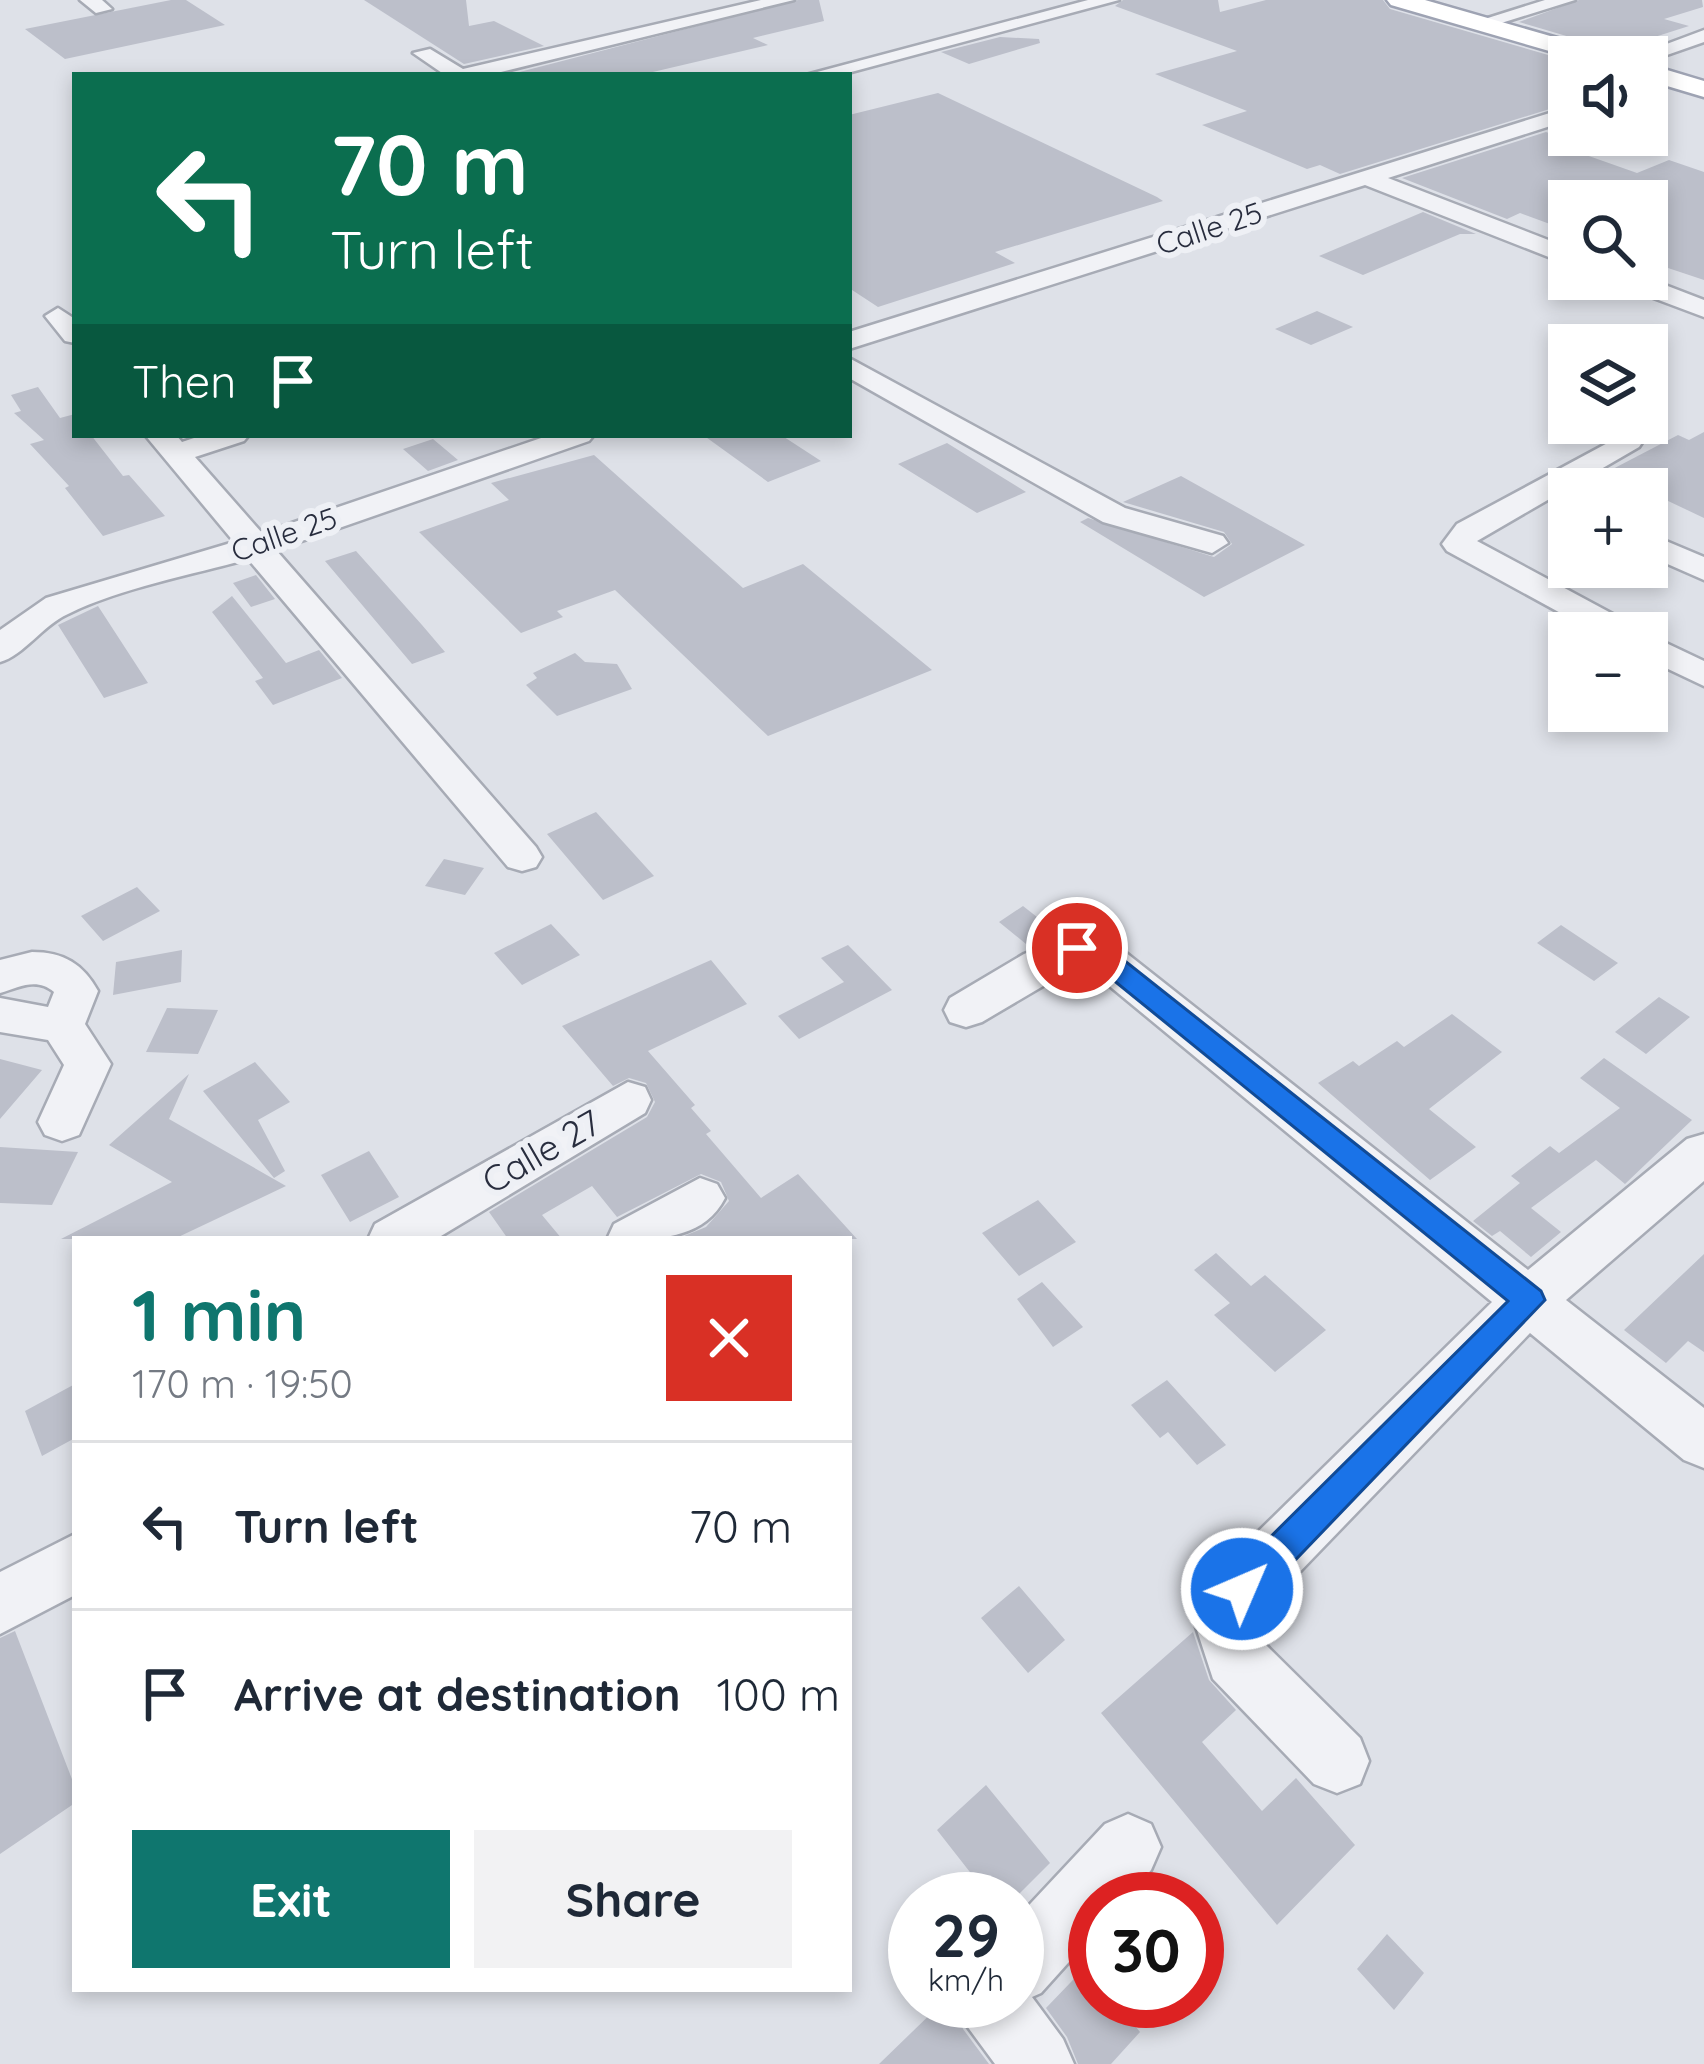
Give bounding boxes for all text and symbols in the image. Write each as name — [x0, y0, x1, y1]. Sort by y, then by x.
map controls — [1548, 36, 1668, 732]
button: sound — [1548, 36, 1668, 156]
text: 70 m — [330, 111, 529, 216]
icon: left — [132, 120, 288, 276]
button: search — [1548, 180, 1668, 300]
street label: Calle 25 — [1151, 193, 1267, 263]
text: Turn left — [330, 215, 534, 283]
button: layers — [1548, 324, 1668, 444]
icon: arrive — [260, 348, 326, 414]
text: Then — [132, 353, 236, 409]
button: + — [1548, 468, 1668, 588]
street label: Calle 25 — [226, 498, 342, 570]
button: − — [1548, 612, 1668, 732]
pin — [1026, 897, 1128, 999]
icon: arrive — [1044, 915, 1110, 981]
street label: Calle 27 — [474, 1099, 608, 1203]
text: 1 min — [132, 1269, 306, 1359]
button: close — [666, 1275, 792, 1401]
text: 170 m · 19:50 — [132, 1359, 353, 1408]
icon: left — [132, 1493, 198, 1559]
text: Turn left — [234, 1498, 419, 1554]
text: 70 m — [689, 1498, 792, 1554]
position arrow — [1179, 1526, 1305, 1652]
icon: arrive — [132, 1661, 198, 1727]
text: Arrive at destination — [234, 1666, 680, 1722]
text: 100 m — [716, 1666, 840, 1722]
button: Exit — [132, 1830, 450, 1968]
button: Share — [474, 1830, 792, 1968]
speed limit sign: 30 — [1068, 1872, 1224, 2028]
text: 29 — [932, 1897, 1000, 1972]
text: km/h — [928, 1961, 1004, 1999]

